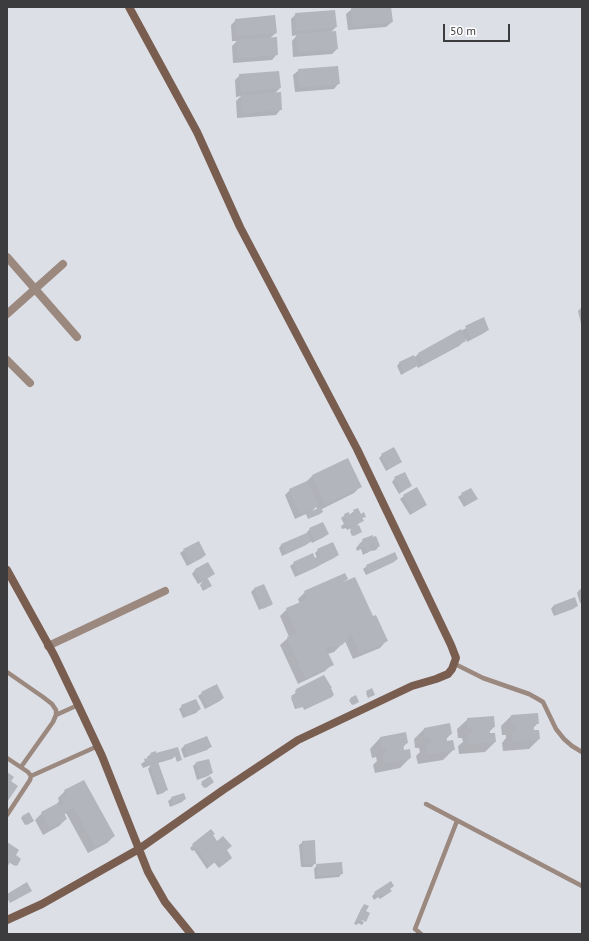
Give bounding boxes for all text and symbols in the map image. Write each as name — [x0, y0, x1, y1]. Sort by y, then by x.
scale bar — [445, 16, 512, 42]
text: 50 m — [450, 23, 476, 38]

